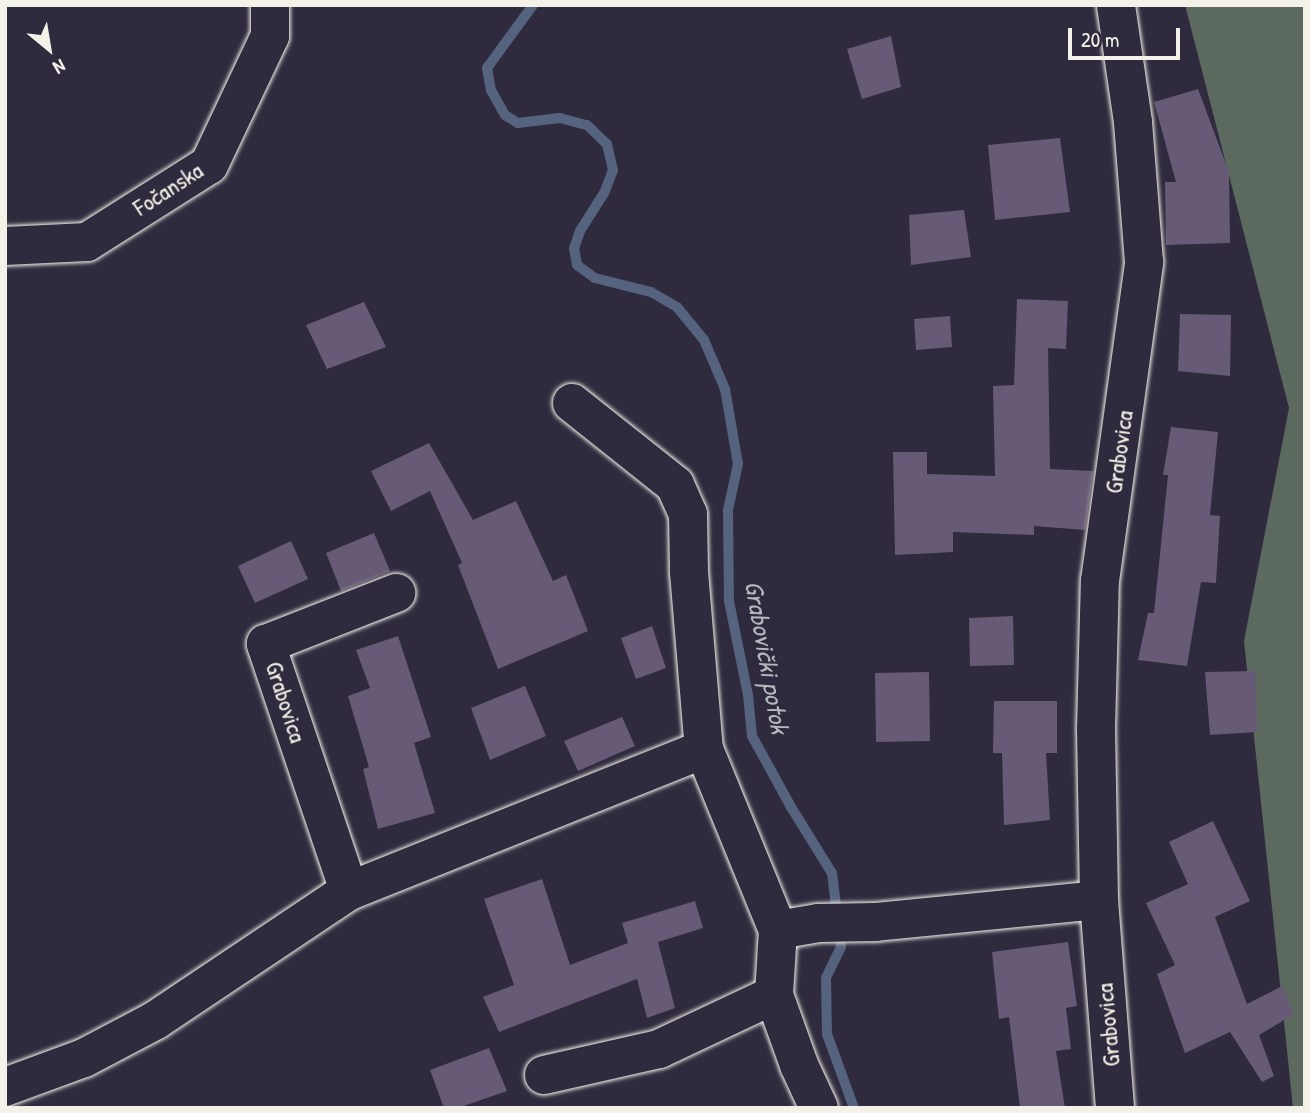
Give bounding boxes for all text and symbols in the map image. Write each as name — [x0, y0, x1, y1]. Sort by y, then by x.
north arrow — [14, 14, 84, 84]
scale bar — [1072, 14, 1184, 58]
text: 20 m — [1081, 25, 1119, 54]
text: N — [49, 53, 70, 81]
street label: Fočanska — [128, 156, 208, 222]
street label: Grabovica — [1099, 409, 1139, 495]
water label: Grabovički potok — [738, 578, 796, 736]
street label: Grabovica — [259, 658, 313, 746]
street label: Grabovica — [1090, 982, 1126, 1068]

